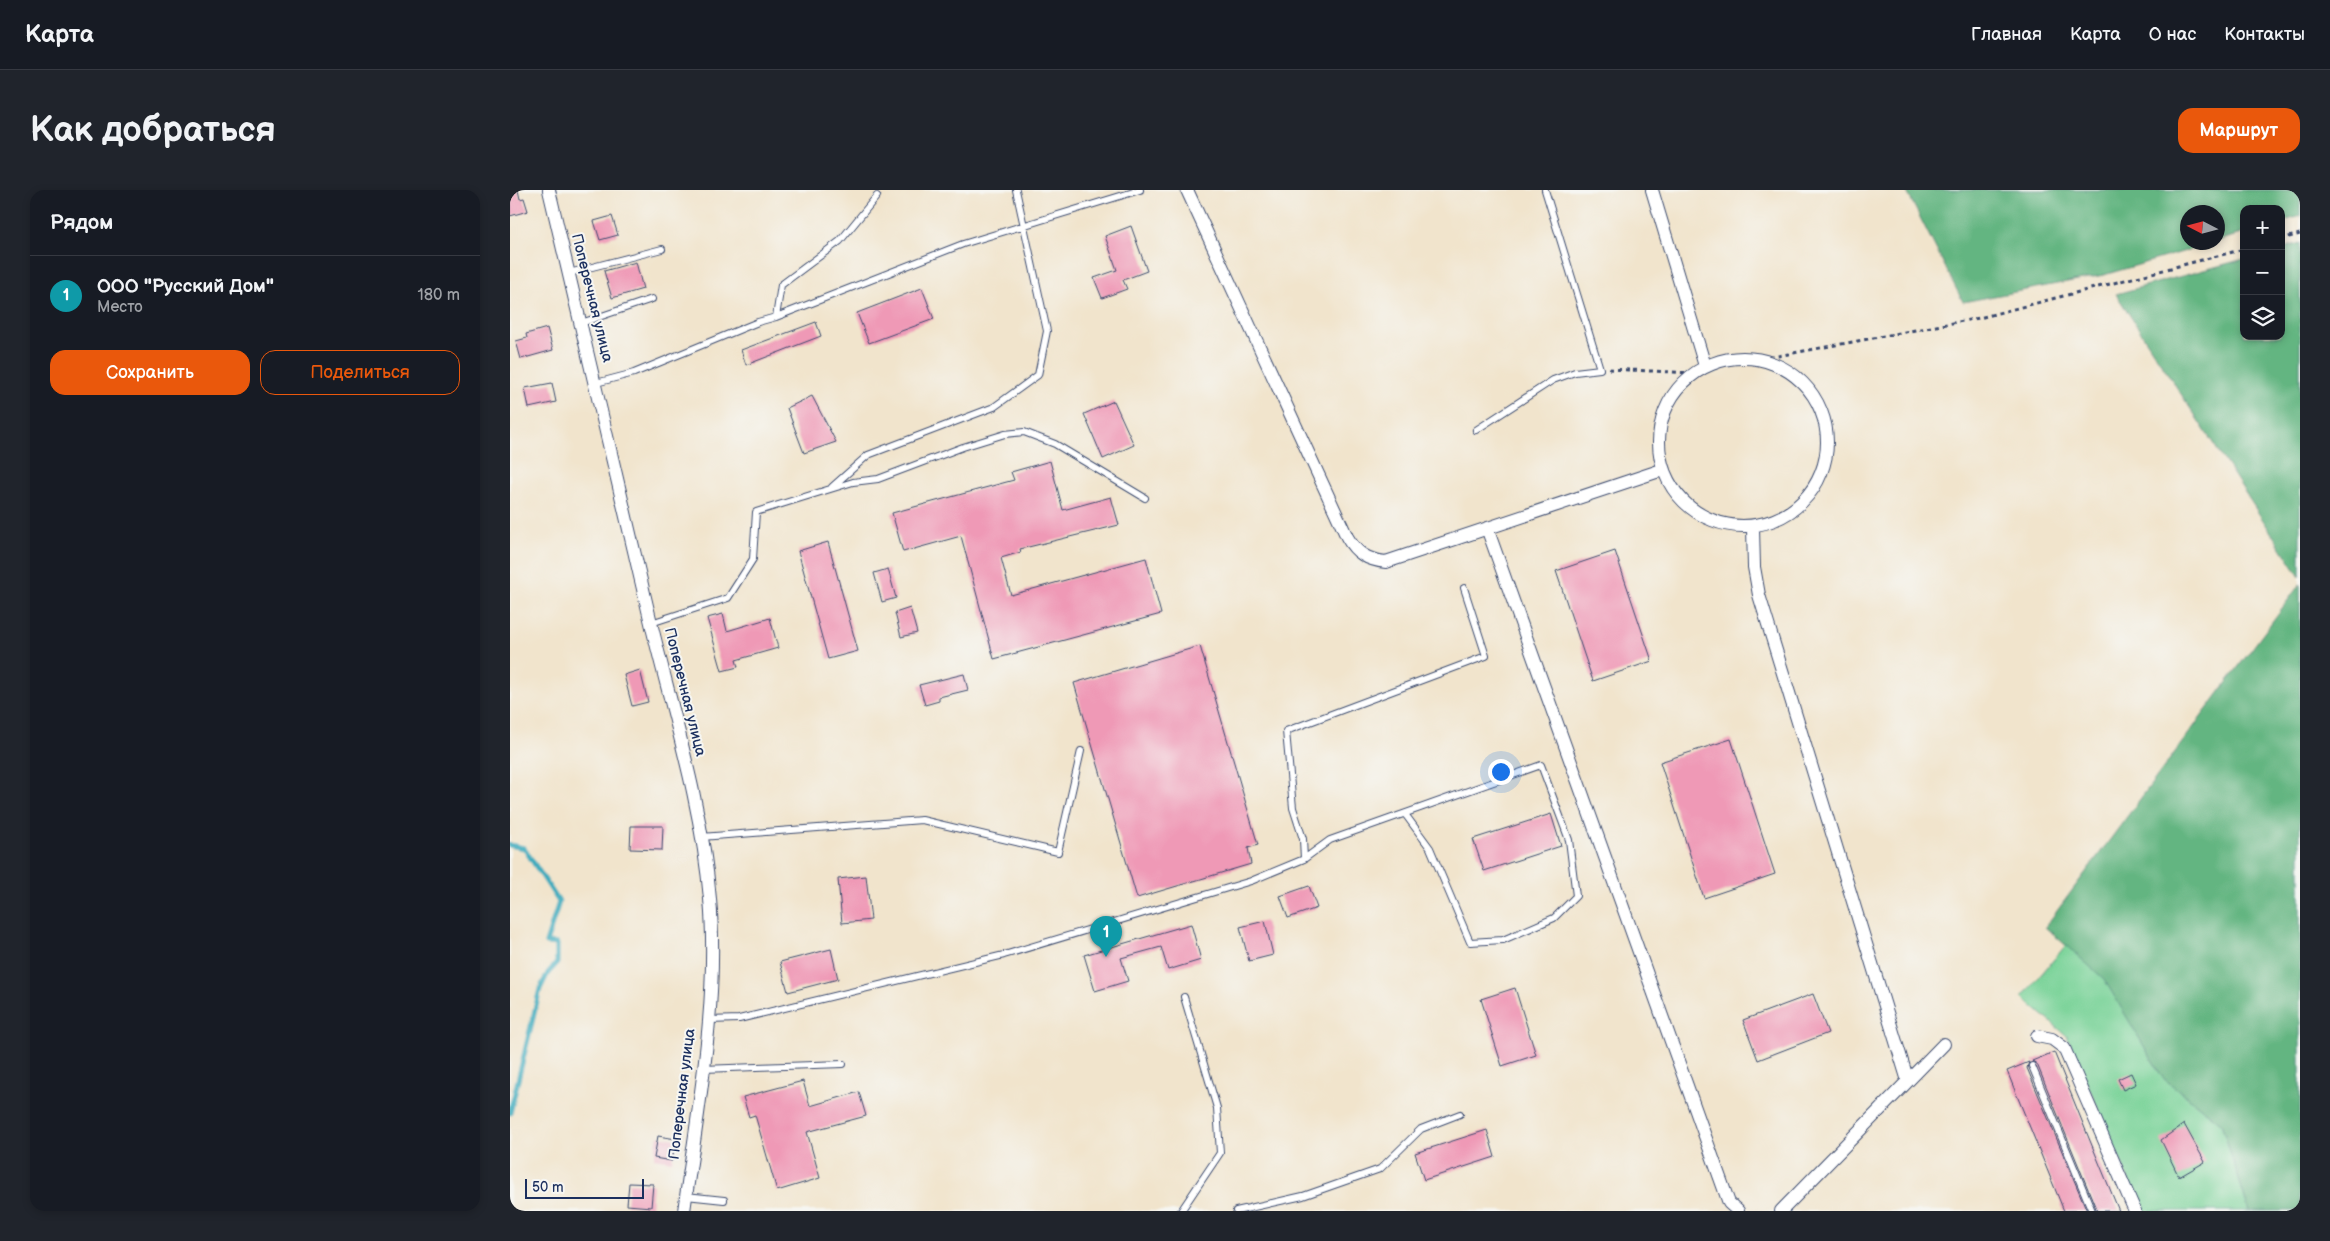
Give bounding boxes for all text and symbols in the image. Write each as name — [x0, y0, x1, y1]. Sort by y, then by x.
text: Карта — [25, 20, 94, 49]
text: Главная — [1971, 24, 2042, 45]
text: Карта — [2070, 24, 2121, 45]
text: О нас — [2149, 24, 2196, 45]
text: Контакты — [2224, 24, 2305, 45]
button: Маршрут — [2178, 108, 2300, 153]
text: Как добраться — [30, 109, 276, 152]
north arrow — [2180, 205, 2225, 250]
map controls — [2240, 205, 2285, 340]
button: + — [2240, 205, 2285, 250]
text: Рядом — [50, 210, 113, 235]
street label: Поперечная улица — [567, 232, 617, 364]
button: − — [2240, 250, 2285, 295]
text: ООО "Русский Дом" — [97, 275, 274, 298]
text: 1 — [63, 286, 69, 305]
text: 180 m — [418, 286, 460, 305]
button: layers — [2240, 295, 2285, 340]
text: Место — [97, 298, 143, 317]
button: Сохранить — [50, 350, 250, 395]
button: Поделиться — [260, 350, 460, 395]
street label: Поперечная улица — [660, 626, 710, 758]
your location — [1488, 759, 1514, 785]
pin: 1 — [1090, 916, 1122, 957]
street label: Поперечная улица — [665, 1027, 699, 1161]
scale bar — [525, 1176, 644, 1199]
text: 50 m — [532, 1179, 564, 1196]

